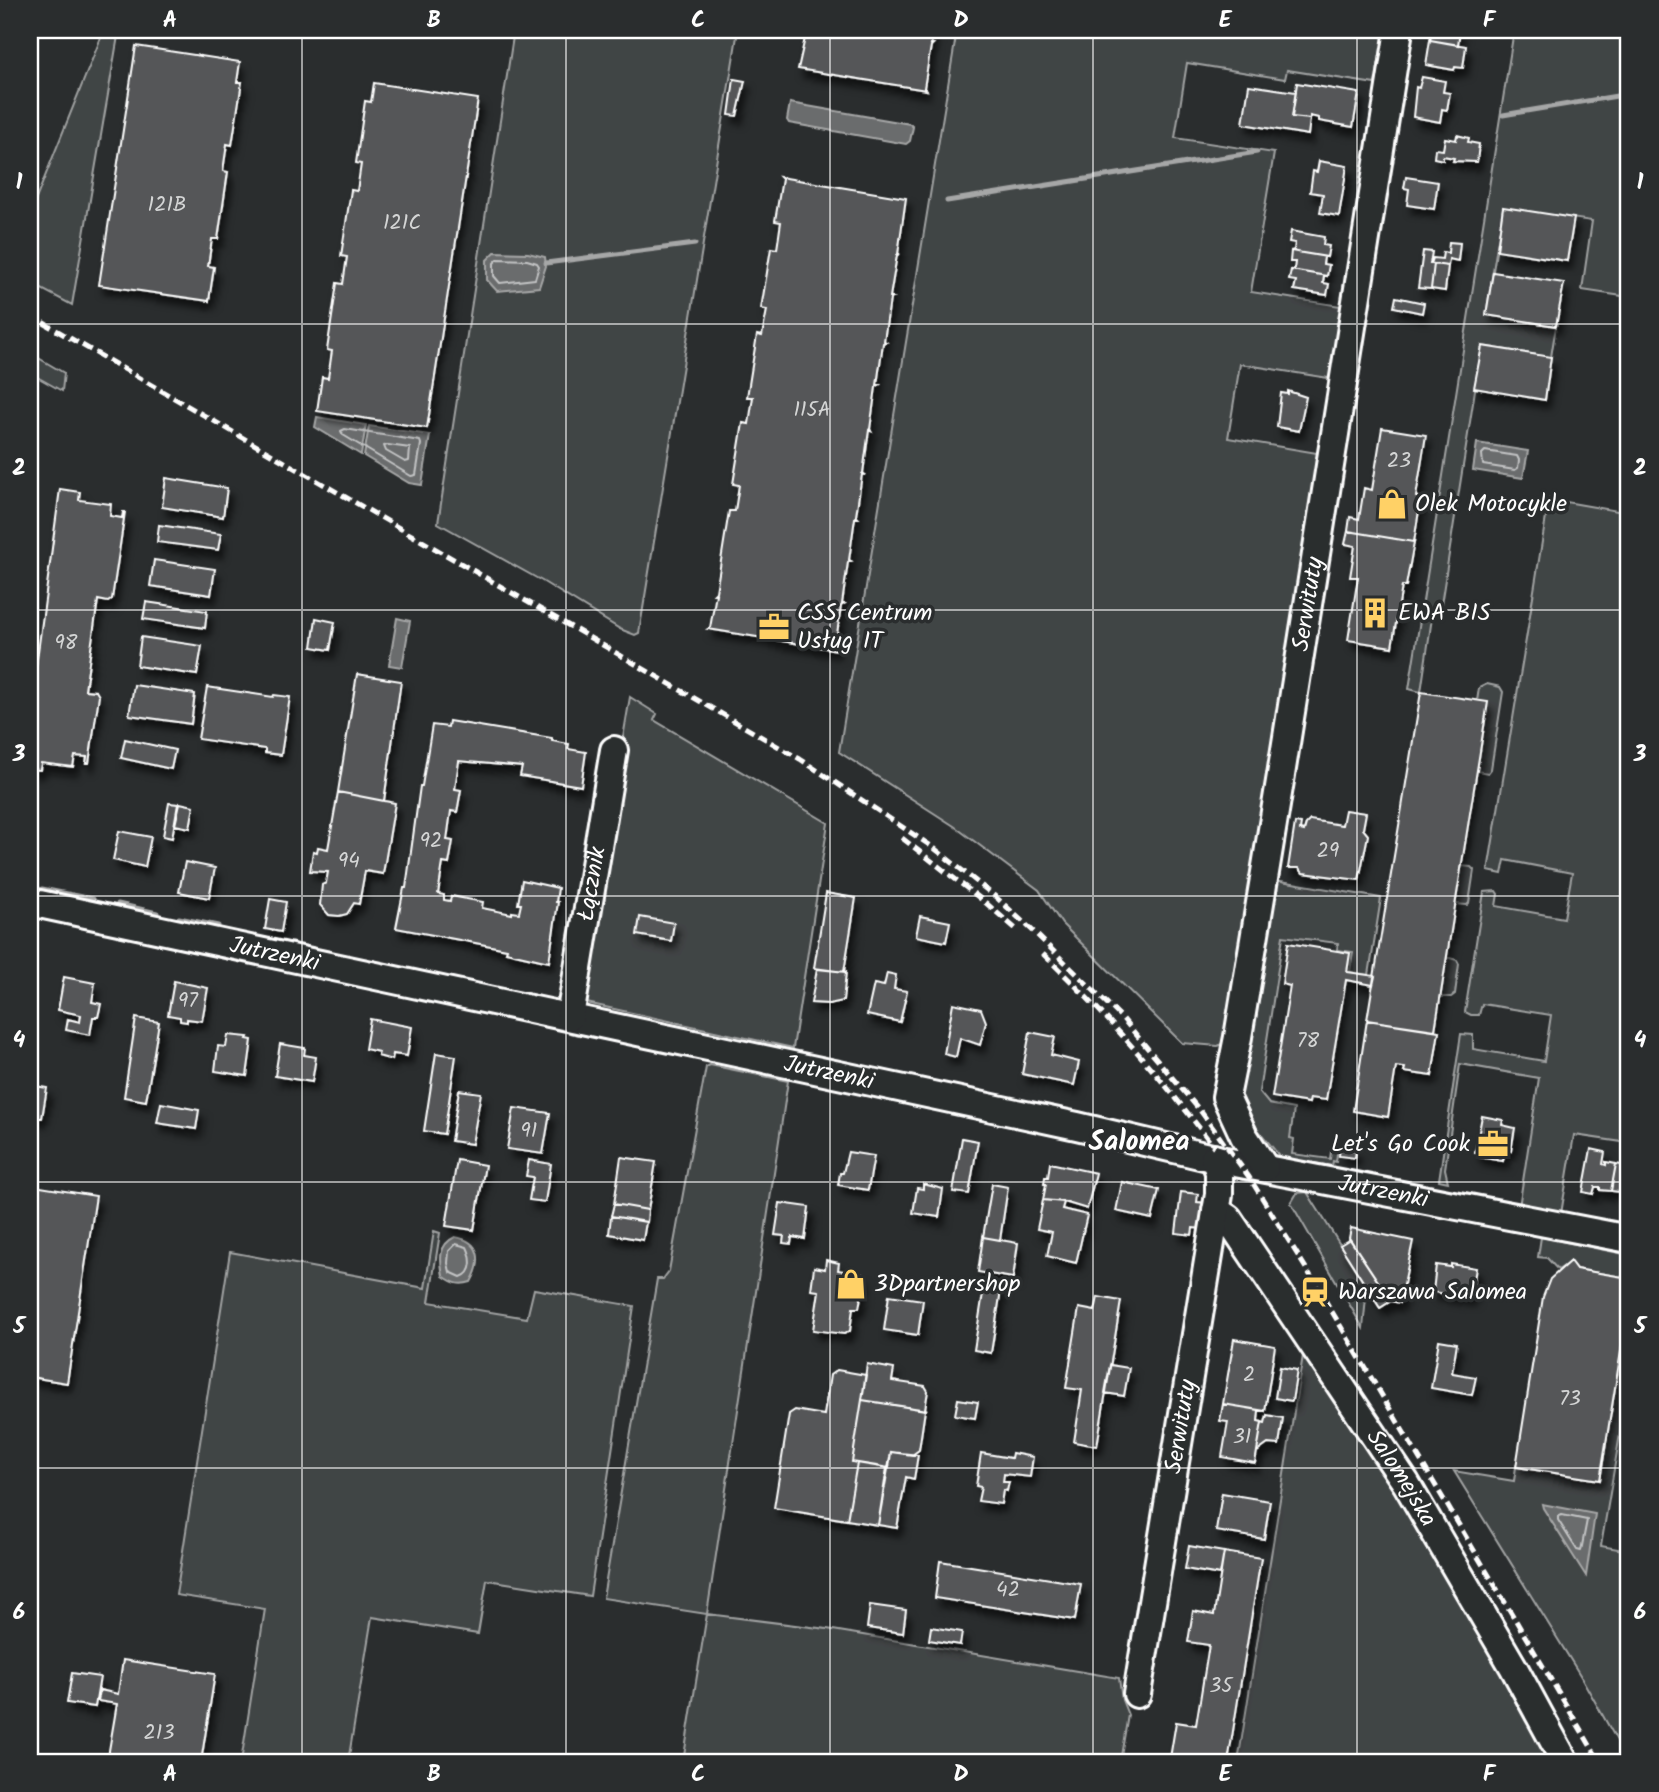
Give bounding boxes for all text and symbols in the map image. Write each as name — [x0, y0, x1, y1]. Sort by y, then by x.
text: A — [163, 3, 177, 39]
text: B — [427, 3, 441, 39]
text: C — [691, 3, 705, 39]
text: D — [953, 3, 969, 39]
text: E — [1219, 3, 1233, 39]
text: F — [1483, 3, 1497, 39]
text: 1 — [16, 165, 23, 201]
text: 1 — [1637, 165, 1644, 201]
house number: 121B — [148, 189, 186, 222]
house number: 121C — [383, 207, 421, 240]
house number: 115A — [793, 394, 831, 427]
house number: 23 — [1387, 445, 1411, 478]
text: 2 — [12, 451, 26, 487]
text: 2 — [1633, 451, 1647, 487]
place label: Olek Motocykle — [1415, 485, 1567, 524]
shop icon: Olek Motocykle — [1375, 487, 1409, 521]
street label: Serwituty — [1281, 553, 1335, 654]
place label: CSS Centrum Usług IT — [797, 594, 932, 661]
place label: EWA BIS — [1398, 594, 1491, 633]
building icon: EWA BIS — [1358, 596, 1392, 630]
office icon: CSS Centrum Usług IT — [757, 610, 791, 644]
house number: 98 — [55, 627, 78, 660]
text: 3 — [12, 737, 26, 773]
text: 3 — [1633, 737, 1647, 773]
house number: 92 — [420, 825, 442, 858]
house number: 29 — [1317, 835, 1339, 868]
street label: Łącznik — [567, 843, 617, 924]
house number: 94 — [338, 845, 360, 878]
street label: Jutrzenki — [226, 926, 324, 983]
house number: 97 — [178, 985, 199, 1018]
text: 4 — [13, 1023, 26, 1059]
text: 4 — [1634, 1023, 1647, 1059]
house number: 78 — [1297, 1025, 1320, 1058]
street label: Jutrzenki — [780, 1044, 879, 1102]
house number: 91 — [521, 1115, 537, 1148]
district label: Salomea — [1089, 1120, 1189, 1165]
place label: Let's Go Cook — [1331, 1125, 1471, 1164]
office icon: Let's Go Cook — [1476, 1127, 1510, 1161]
street label: Jutrzenki — [1335, 1164, 1433, 1220]
place label: 3Dpartnershop — [874, 1265, 1021, 1304]
shop icon: 3Dpartnershop — [834, 1267, 868, 1301]
place label: Warszawa Salomea — [1338, 1273, 1527, 1312]
station icon: Warszawa Salomea — [1298, 1275, 1332, 1309]
text: 5 — [12, 1309, 27, 1345]
text: 5 — [1633, 1309, 1648, 1345]
house number: 2 — [1243, 1359, 1255, 1392]
street label: Serwituty — [1154, 1376, 1208, 1477]
house number: 73 — [1559, 1383, 1581, 1416]
house number: 31 — [1233, 1421, 1251, 1454]
street label: Salomejska — [1356, 1421, 1447, 1534]
house number: 42 — [996, 1574, 1020, 1607]
text: 6 — [13, 1595, 25, 1631]
text: 6 — [1634, 1595, 1646, 1631]
house number: 35 — [1209, 1670, 1234, 1703]
house number: 213 — [144, 1717, 174, 1750]
text: A — [163, 1757, 177, 1792]
text: B — [427, 1757, 441, 1792]
text: C — [691, 1757, 705, 1792]
text: D — [953, 1757, 969, 1792]
text: E — [1219, 1757, 1233, 1792]
text: F — [1483, 1757, 1497, 1792]

